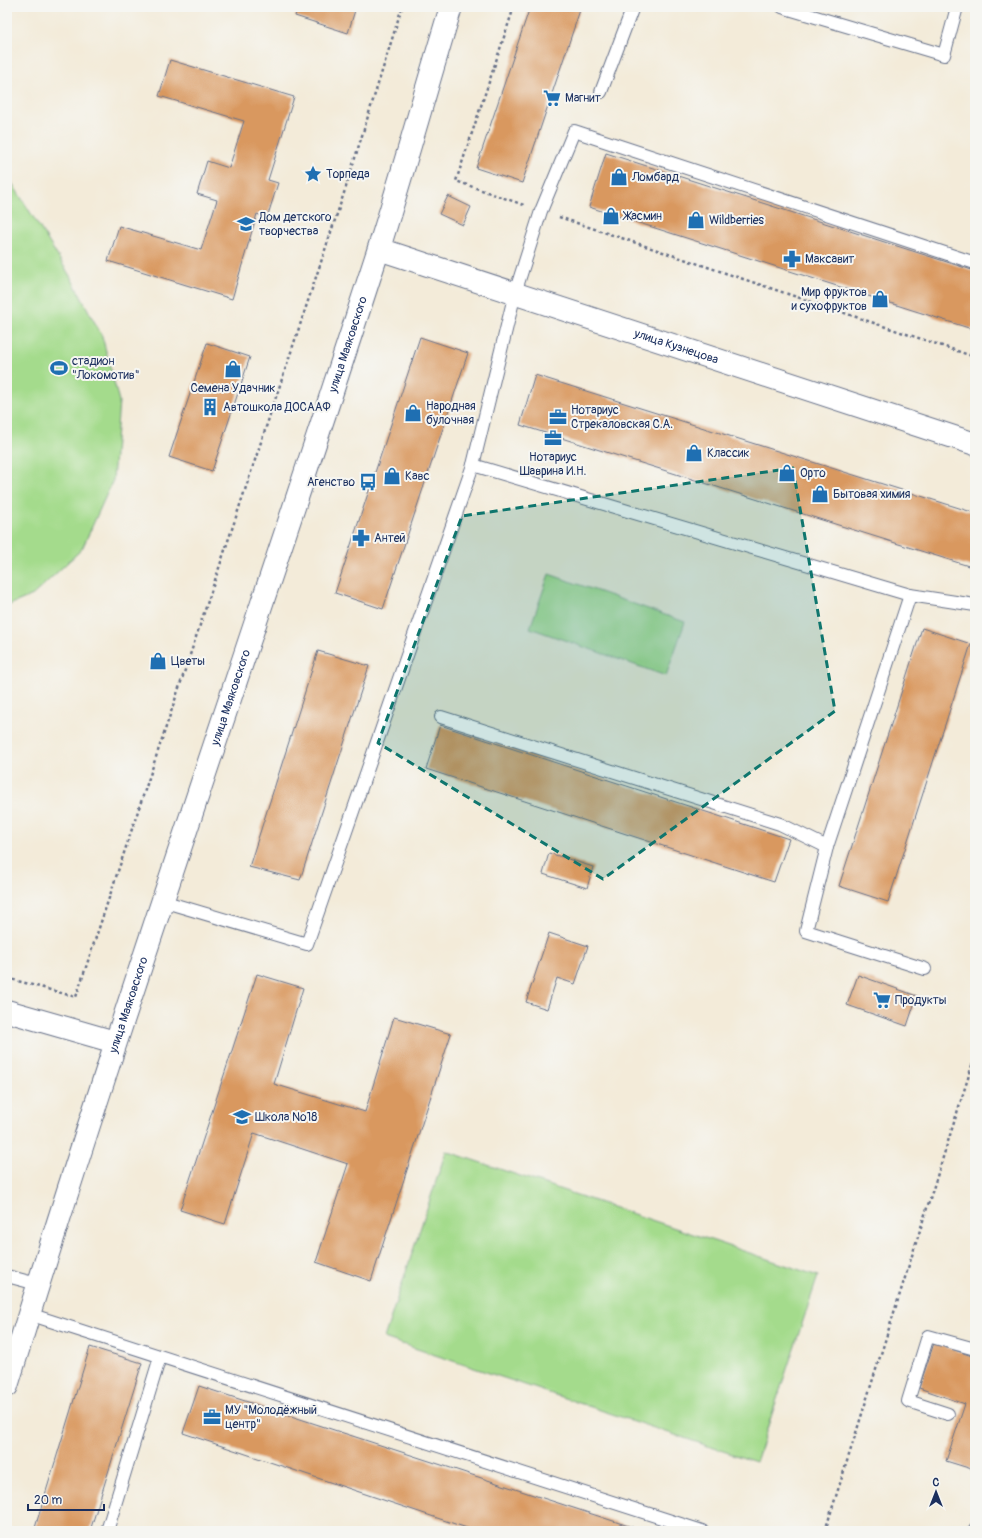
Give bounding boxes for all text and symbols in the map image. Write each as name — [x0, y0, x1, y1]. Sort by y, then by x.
supermarket icon: Магнит — [542, 88, 562, 108]
place label: Магнит — [565, 91, 601, 106]
place icon: Торпеда — [303, 164, 323, 184]
place label: Торпеда — [326, 167, 370, 182]
shop icon: Ломбард — [609, 167, 629, 187]
place label: Ломбард — [631, 170, 680, 185]
shop icon: Жасмин — [601, 206, 621, 226]
place label: Жасмин — [622, 209, 662, 224]
place label: Дом детского творчества — [258, 210, 332, 239]
shop icon: Wildberries — [686, 210, 706, 230]
place label: Wildberries — [709, 213, 765, 228]
school or university icon: Дом детского творчества — [236, 214, 256, 234]
pharmacy icon: Максавит — [782, 249, 802, 269]
place label: Максавит — [805, 252, 854, 267]
place label: Мир фруктов и сухофруктов — [792, 285, 867, 314]
shop icon: Мир фруктов и сухофруктов — [870, 289, 890, 309]
street label: улица Маяковского — [325, 294, 371, 395]
street label: улица Кузнецова — [631, 325, 721, 367]
place label: стадион "Локомотив" — [72, 354, 140, 383]
sports icon: стадион "Локомотив" — [49, 358, 69, 378]
shop icon: Семена Удачник — [223, 359, 243, 379]
place label: Семена Удачник — [191, 381, 275, 396]
building icon: Автошкола ДОСААФ — [200, 397, 220, 417]
place label: Народная булочная — [426, 399, 476, 428]
place label: Автошкола ДОСААФ — [223, 400, 331, 415]
shop icon: Народная булочная — [403, 403, 423, 423]
place label: Нотариус Стрекаловская С.А. — [571, 403, 673, 432]
office icon: Нотариус Стрекаловская С.А. — [548, 407, 568, 427]
office icon: Нотариус Шаврина И.Н. — [543, 428, 563, 448]
shop icon: Классик — [684, 443, 704, 463]
place label: Классик — [707, 446, 750, 461]
place label: Нотариус Шаврина И.Н. — [520, 450, 586, 479]
shop icon: Орто — [777, 463, 797, 483]
shop icon: Кавс — [382, 466, 402, 486]
place label: Орто — [800, 466, 826, 481]
place label: Кавс — [405, 469, 429, 484]
bus stop icon: Агенство — [358, 472, 378, 492]
place label: Агенство — [307, 475, 356, 490]
shop icon: Бытовая химия — [810, 484, 830, 504]
place label: Бытовая химия — [833, 487, 911, 502]
pharmacy icon: Антей — [351, 528, 371, 548]
place label: Антей — [374, 531, 406, 546]
street label: улица Маяковского — [207, 647, 254, 748]
shop icon: Цветы — [148, 651, 168, 671]
place label: Цветы — [171, 654, 205, 669]
street label: улица Маяковского — [105, 954, 151, 1056]
supermarket icon: Продукты — [872, 990, 892, 1010]
place label: Продукты — [895, 993, 947, 1008]
school or university icon: Школа №18 — [232, 1107, 252, 1127]
place label: Школа №18 — [255, 1110, 317, 1125]
place label: МУ "Молодёжный центр" — [225, 1403, 317, 1432]
office icon: МУ "Молодёжный центр" — [202, 1407, 222, 1427]
north arrow — [916, 1472, 956, 1512]
text: С — [933, 1476, 940, 1489]
scale bar — [28, 1486, 104, 1512]
text: 20 m — [34, 1493, 63, 1508]

